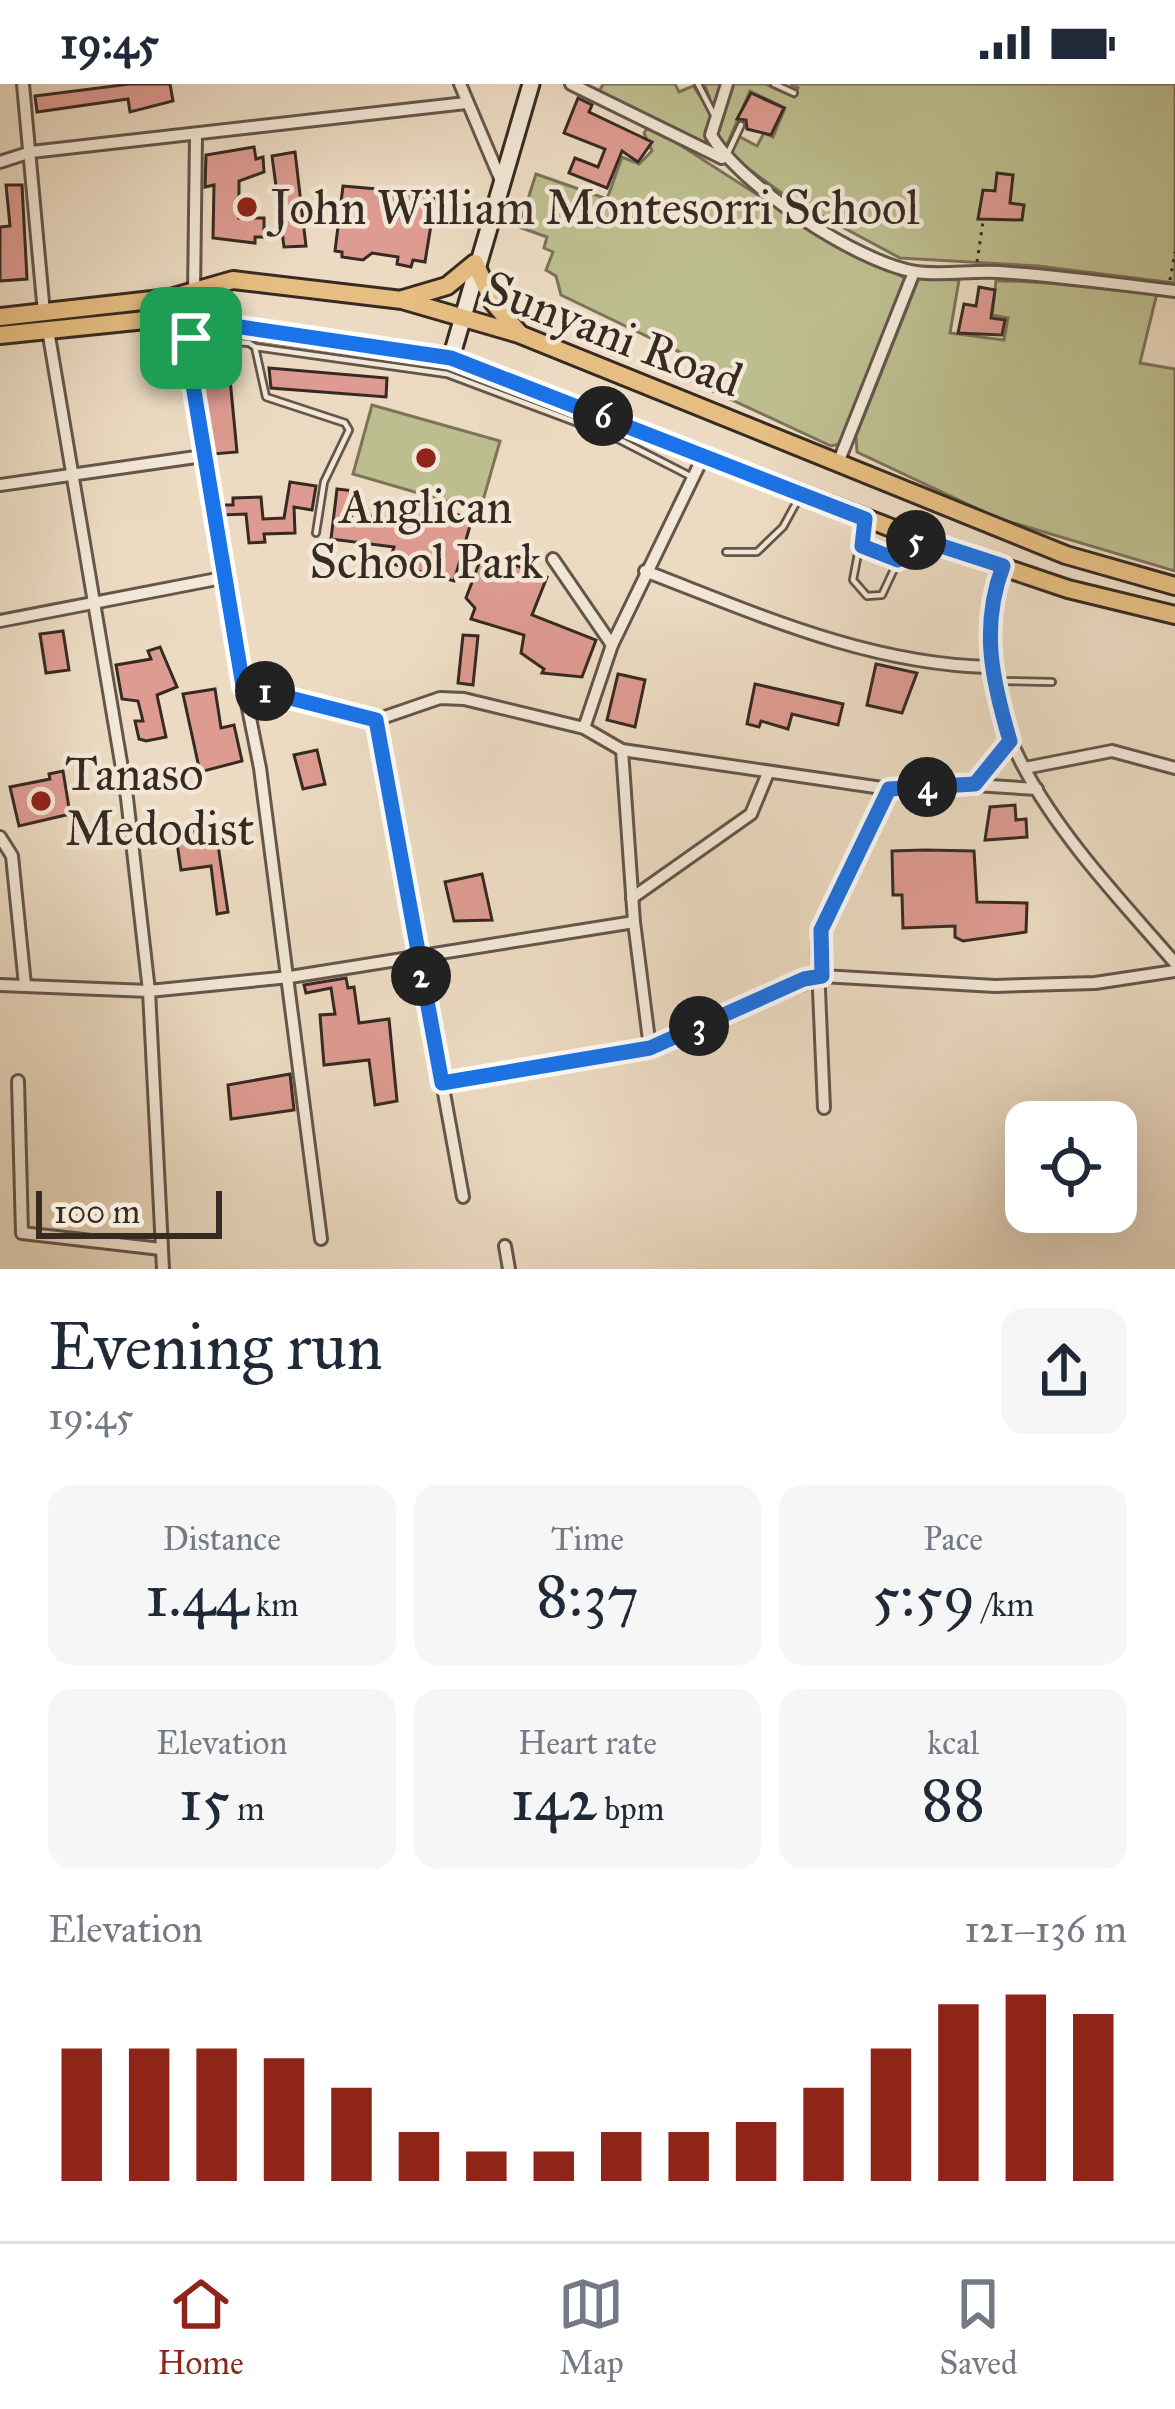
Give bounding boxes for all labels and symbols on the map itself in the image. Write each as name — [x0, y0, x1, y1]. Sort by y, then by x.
place label: John William Montesorri School — [266, 178, 919, 237]
marker: John William Montesorri School — [234, 194, 260, 220]
street label: Sunyani Road — [475, 257, 751, 410]
pin — [140, 287, 242, 389]
pin: 6 — [573, 386, 633, 446]
marker: Anglican School Park — [413, 445, 439, 471]
place label: Anglican School Park — [309, 477, 543, 591]
pin: 5 — [886, 510, 946, 570]
pin: 1 — [235, 661, 295, 721]
place label: Tanaso Medodist — [65, 744, 254, 858]
pin: 4 — [897, 757, 957, 817]
marker: Tanaso Medodist — [28, 788, 54, 814]
pin: 2 — [391, 946, 451, 1006]
pin: 3 — [669, 996, 729, 1056]
scale bar — [36, 1185, 222, 1238]

